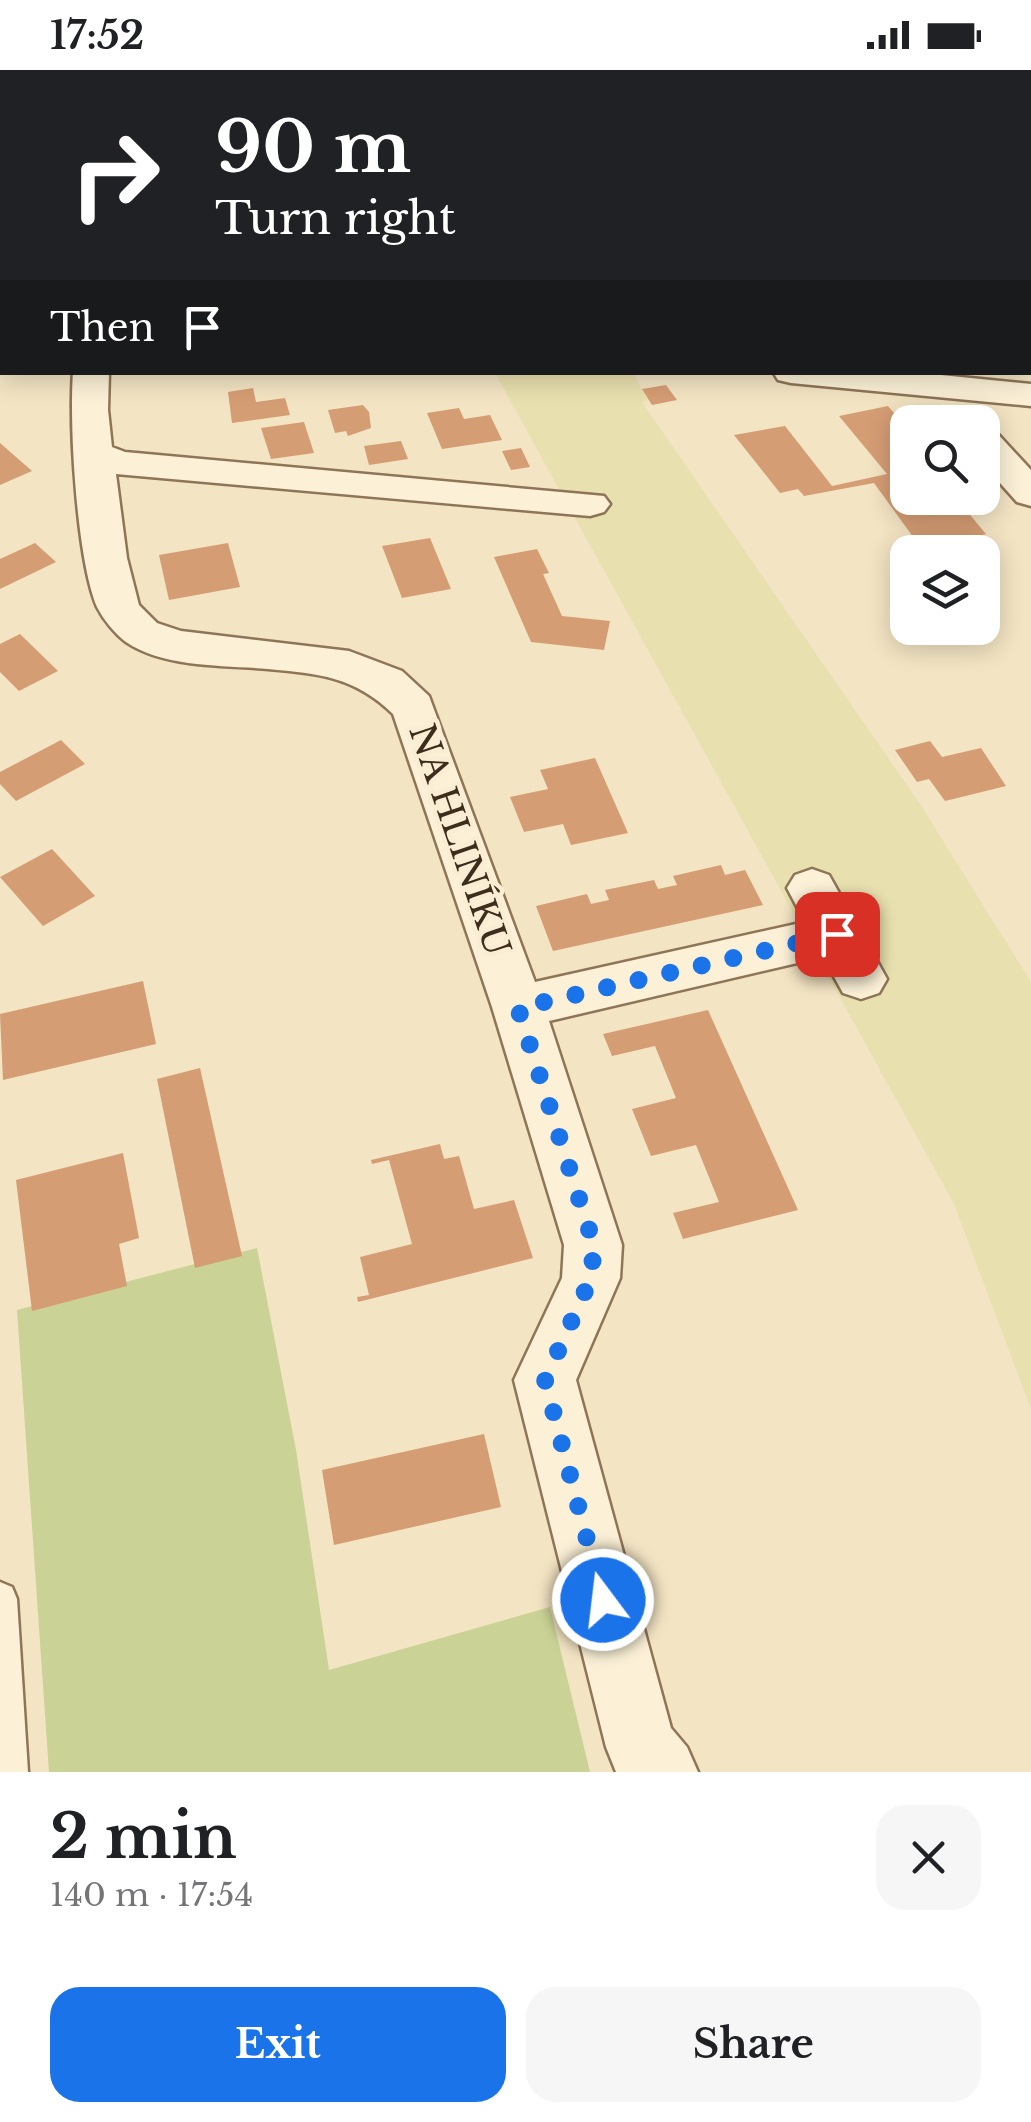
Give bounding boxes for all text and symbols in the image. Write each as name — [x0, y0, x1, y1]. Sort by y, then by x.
text: 17:52 — [50, 12, 144, 59]
text: 90 m — [215, 104, 411, 191]
icon: right — [50, 110, 180, 240]
text: Turn right — [215, 190, 456, 246]
icon: arrive — [175, 300, 230, 355]
text: Then — [50, 304, 155, 351]
map controls — [890, 405, 1000, 645]
button: search — [890, 405, 1000, 515]
button: layers — [890, 535, 1000, 645]
street label: NA HLINÍKU — [400, 718, 520, 962]
pin — [795, 892, 880, 977]
icon: arrive — [810, 907, 865, 962]
position arrow — [551, 1548, 655, 1652]
text: 2 min — [50, 1800, 237, 1874]
button: close — [876, 1805, 981, 1910]
text: 140 m · 17:54 — [50, 1875, 253, 1915]
button: Exit — [50, 1987, 506, 2102]
button: Share — [526, 1987, 981, 2102]

